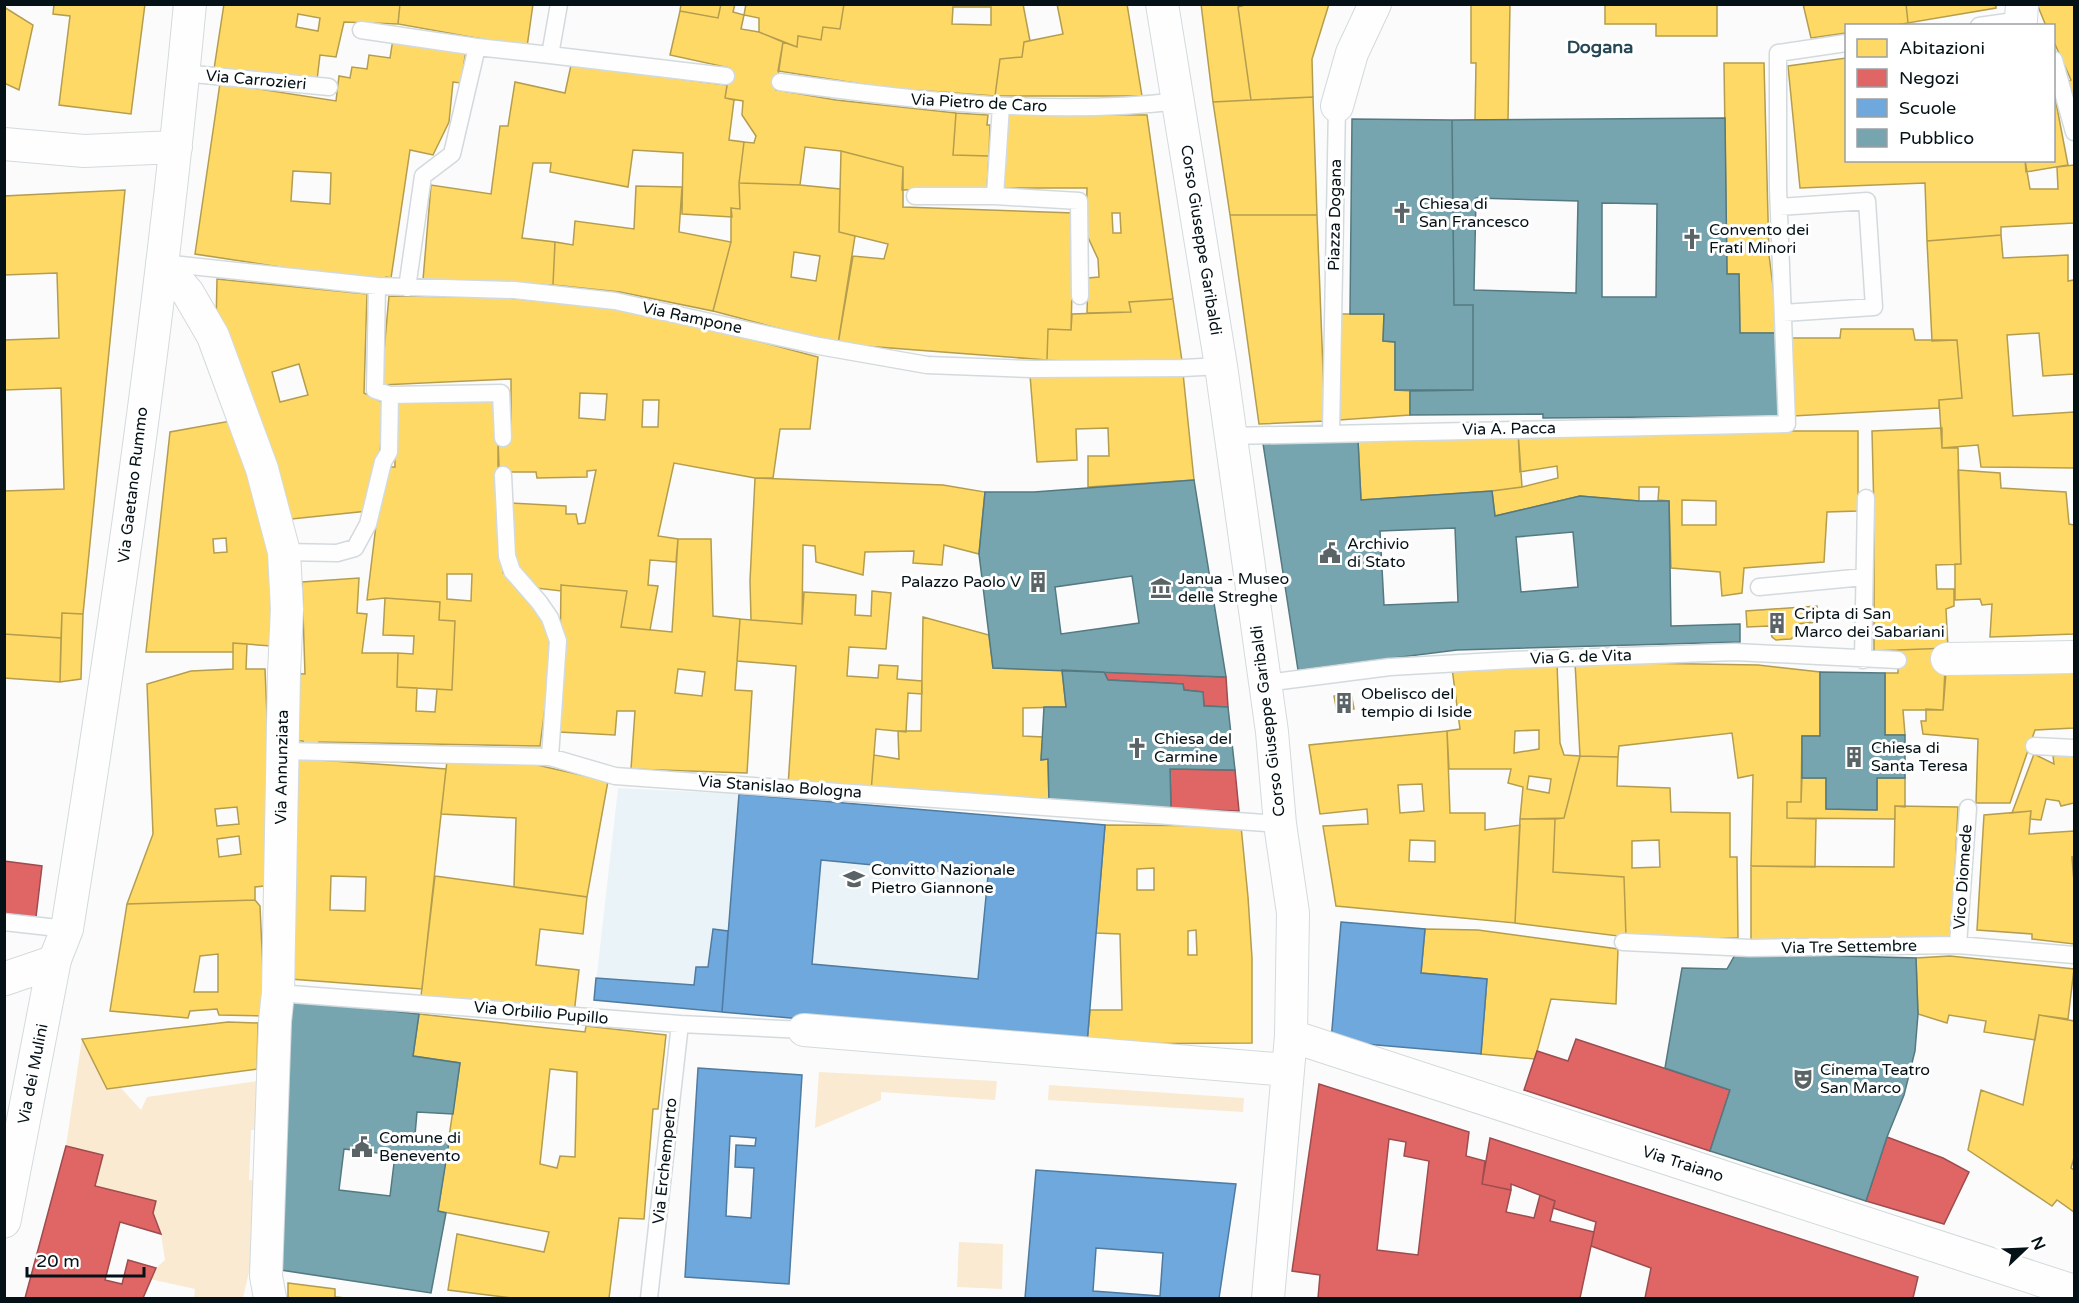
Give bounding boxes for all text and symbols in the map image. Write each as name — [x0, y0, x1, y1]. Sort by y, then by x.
legend — [1845, 24, 2055, 162]
district label: Dogana — [1567, 36, 1633, 58]
text: Abitazioni — [1899, 37, 1985, 59]
street label: Via Carrozieri — [205, 66, 307, 94]
text: Negozi — [1899, 67, 1959, 89]
street label: Via Pietro de Caro — [910, 89, 1048, 117]
text: Scuole — [1899, 97, 1956, 119]
text: Pubblico — [1899, 127, 1974, 149]
street label: Corso Giuseppe Garibaldi — [1176, 143, 1226, 337]
street label: Piazza Dogana — [1324, 159, 1346, 271]
place label: Chiesa di San Francesco — [1419, 194, 1529, 232]
church icon: Chiesa di San Francesco — [1390, 201, 1414, 225]
place label: Convento dei Frati Minori — [1709, 220, 1809, 258]
church icon: Convento dei Frati Minori — [1680, 227, 1704, 251]
street label: Via Rampone — [640, 298, 744, 338]
street label: Via Gaetano Rummo — [113, 406, 153, 564]
street label: Via A. Pacca — [1462, 418, 1556, 440]
place label: Archivio di Stato — [1347, 534, 1409, 572]
public building icon: Archivio di Stato — [1318, 541, 1342, 565]
place label: Janua - Museo delle Streghe — [1178, 569, 1289, 607]
building icon: Palazzo Paolo V — [1026, 570, 1050, 594]
place label: Palazzo Paolo V — [901, 572, 1021, 592]
museum icon: Janua - Museo delle Streghe — [1149, 576, 1173, 600]
place label: Cripta di San Marco dei Sabariani — [1794, 604, 1945, 642]
building icon: Cripta di San Marco dei Sabariani — [1765, 611, 1789, 635]
street label: Corso Giuseppe Garibaldi — [1246, 624, 1290, 818]
street label: Via G. de Vita — [1530, 645, 1632, 669]
place label: Obelisco del tempio di Iside — [1361, 684, 1472, 722]
building icon: Obelisco del tempio di Iside — [1332, 691, 1356, 715]
street label: Via Annunziata — [271, 709, 293, 825]
place label: Chiesa del Carmine — [1154, 729, 1232, 767]
church icon: Chiesa del Carmine — [1125, 736, 1149, 760]
place label: Chiesa di Santa Teresa — [1871, 738, 1968, 776]
building icon: Chiesa di Santa Teresa — [1842, 745, 1866, 769]
street label: Via Stanislao Bologna — [697, 771, 863, 803]
street label: Vico Diomede — [1949, 824, 1977, 930]
place label: Convitto Nazionale Pietro Giannone — [871, 860, 1015, 898]
school or university icon: Convitto Nazionale Pietro Giannone — [842, 867, 866, 891]
street label: Via Tre Settembre — [1781, 936, 1917, 958]
street label: Via Orbilio Pupillo — [473, 997, 609, 1029]
street label: Via dei Mulini — [13, 1022, 53, 1126]
place label: Cinema Teatro San Marco — [1820, 1060, 1930, 1098]
theatre icon: Cinema Teatro San Marco — [1791, 1067, 1815, 1091]
street label: Via Erchemperto — [648, 1097, 682, 1225]
place label: Comune di Benevento — [379, 1128, 461, 1166]
public building icon: Comune di Benevento — [350, 1135, 374, 1159]
street label: Via Traiano — [1640, 1141, 1726, 1187]
north arrow — [1995, 1219, 2055, 1279]
text: N — [2026, 1234, 2050, 1253]
scale bar — [27, 1240, 144, 1278]
text: 20 m — [36, 1250, 80, 1272]

